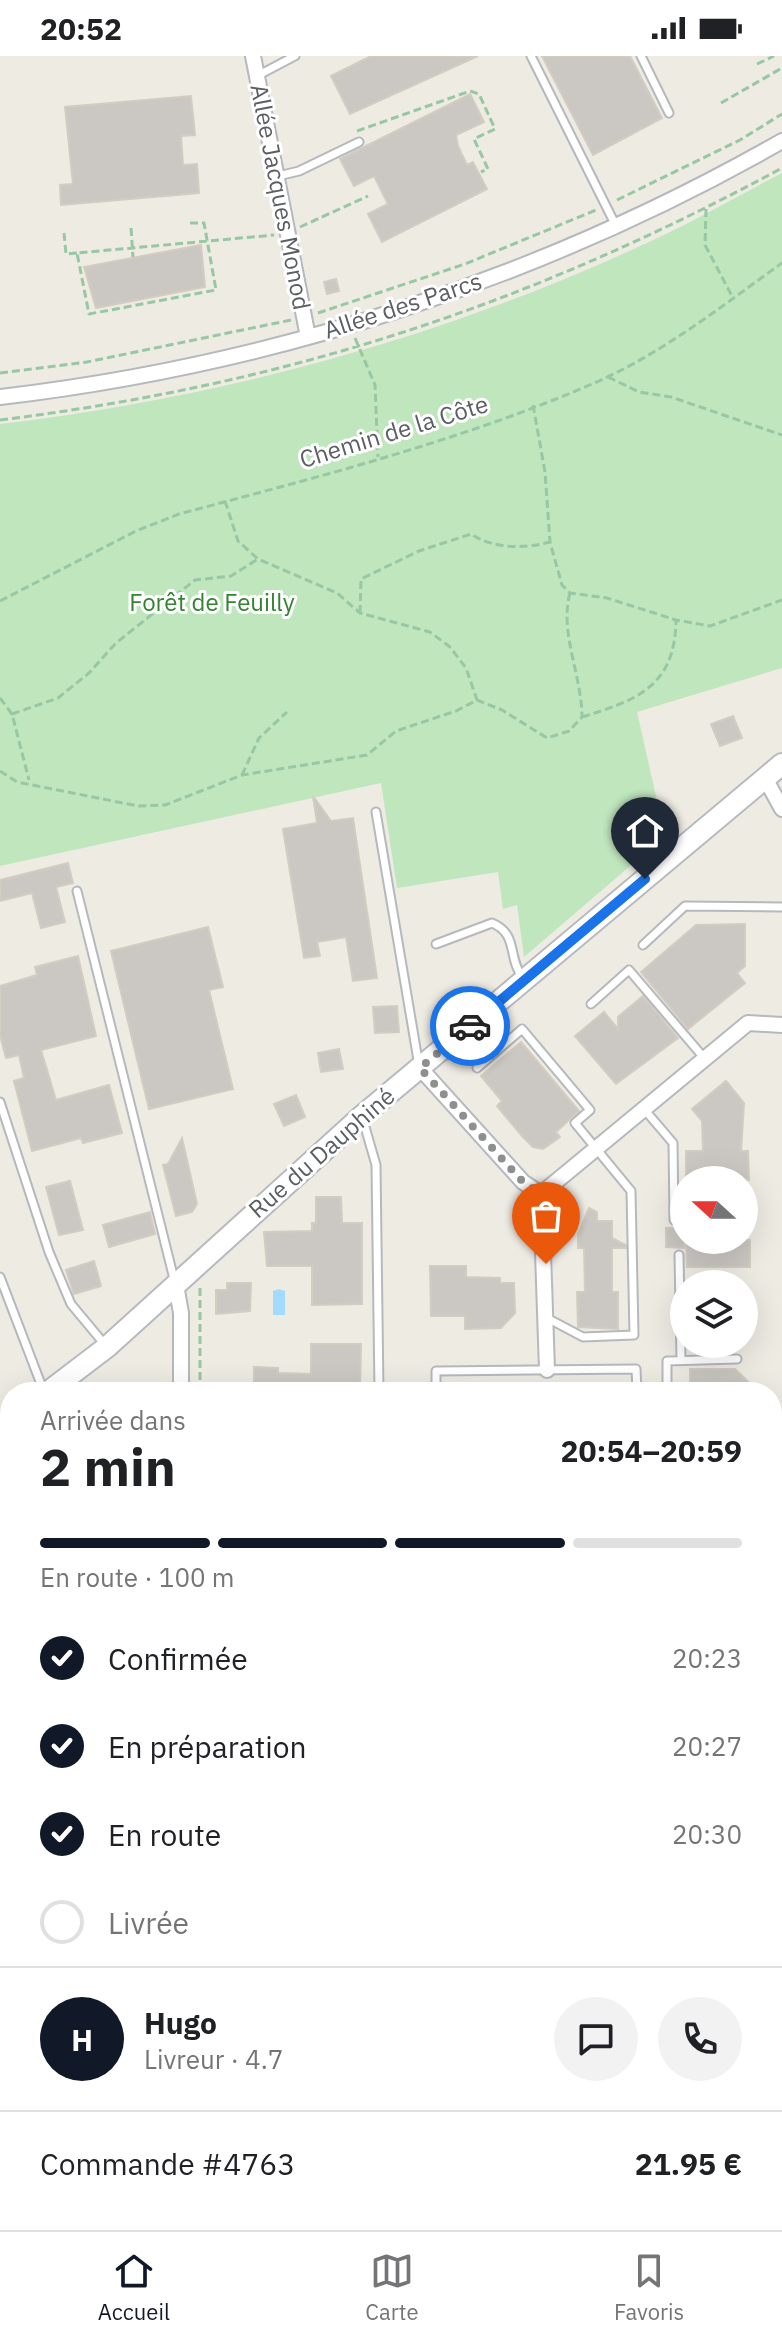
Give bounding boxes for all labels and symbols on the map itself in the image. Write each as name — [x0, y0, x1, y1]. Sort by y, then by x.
street label: Allée Jacques Monod — [243, 81, 319, 312]
street label: Allée des Parcs — [320, 264, 486, 346]
street label: Chemin de la Côte — [296, 387, 492, 475]
park label: Forêt de Feuilly — [129, 586, 295, 618]
pin — [611, 797, 679, 879]
courier — [430, 986, 510, 1066]
street label: Rue du Dauphiné — [241, 1080, 401, 1225]
north arrow — [670, 1166, 758, 1254]
pin — [512, 1182, 580, 1264]

